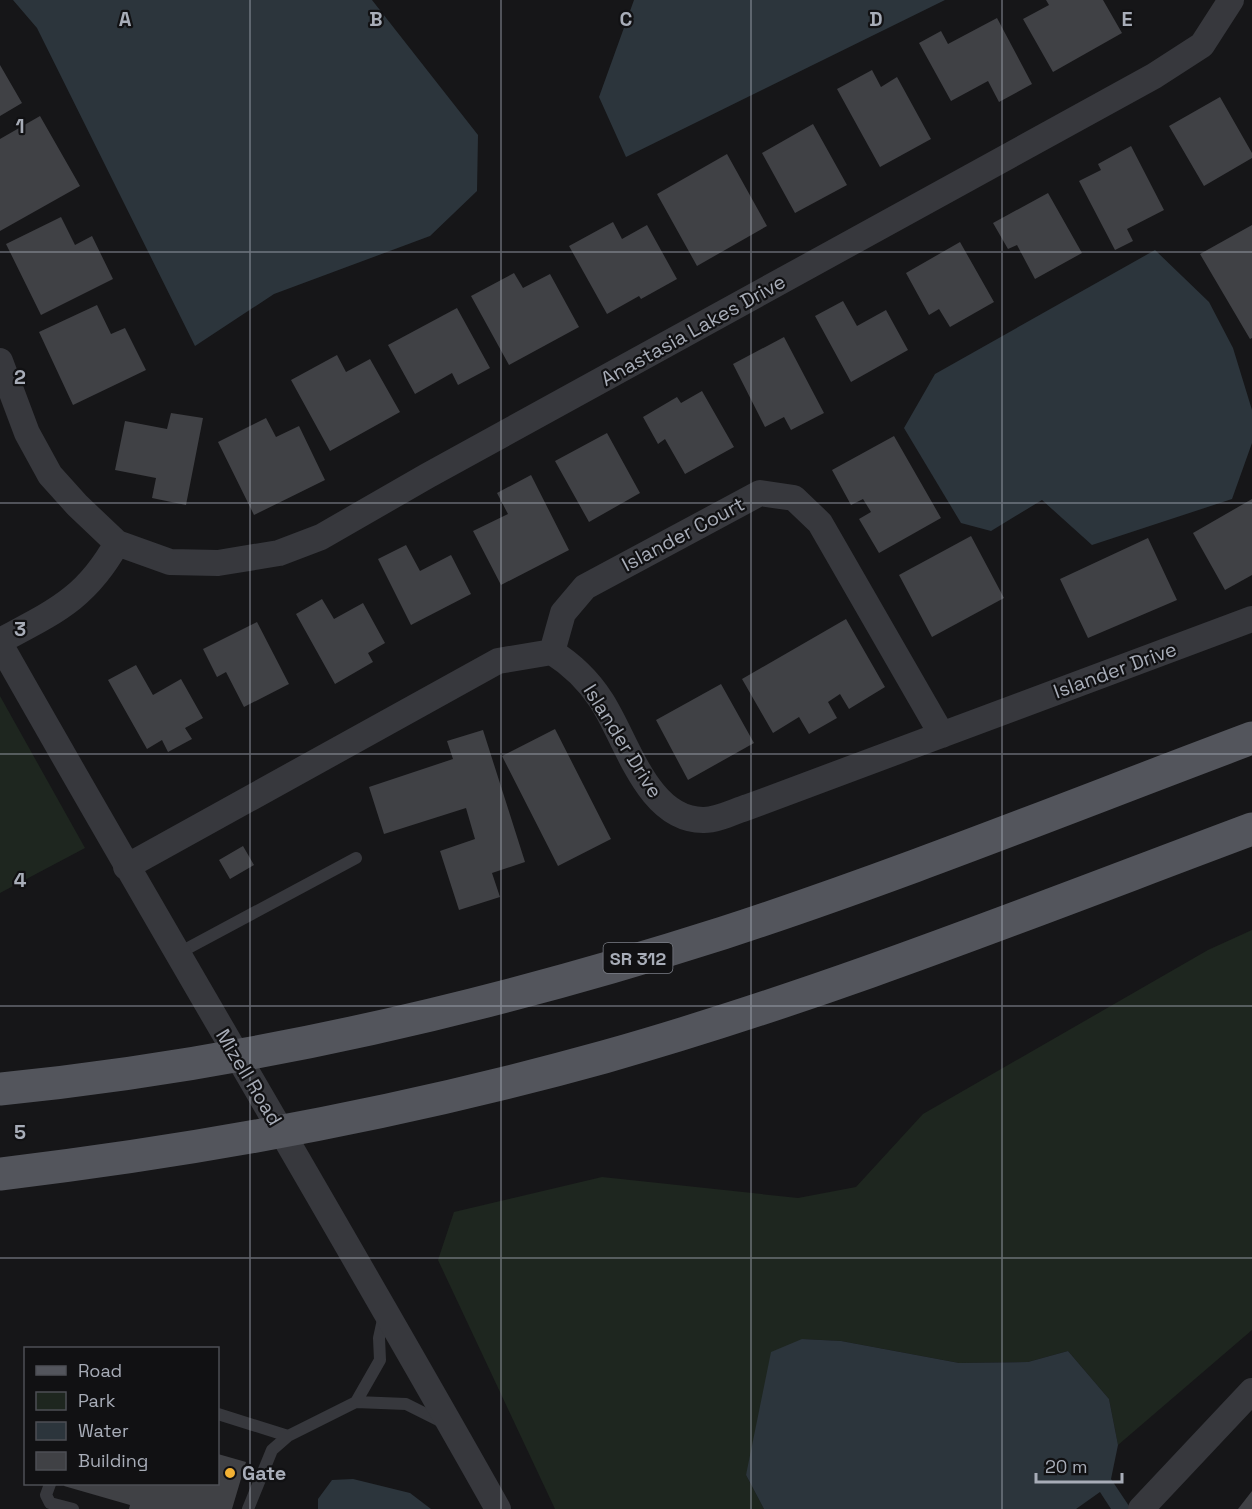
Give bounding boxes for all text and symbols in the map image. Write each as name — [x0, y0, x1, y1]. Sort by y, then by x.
text: A — [119, 6, 132, 32]
text: B — [369, 6, 383, 32]
text: C — [620, 6, 633, 32]
text: D — [869, 6, 883, 32]
text: E — [1121, 6, 1133, 32]
text: 1 — [15, 113, 25, 139]
street label: Anastasia Lakes Drive — [596, 268, 790, 392]
text: 2 — [14, 364, 26, 390]
street label: Islander Court — [617, 491, 749, 577]
text: 3 — [14, 616, 26, 642]
street label: Islander Drive — [1050, 636, 1180, 704]
street label: Islander Drive — [578, 679, 668, 803]
text: 4 — [14, 867, 27, 893]
road number: SR 312 — [604, 943, 672, 973]
street label: Mizell Road — [210, 1024, 288, 1130]
text: 5 — [14, 1119, 26, 1145]
legend — [24, 1347, 219, 1485]
text: Road — [78, 1359, 122, 1382]
text: Park — [78, 1389, 116, 1412]
text: Water — [78, 1419, 129, 1442]
scale bar — [1036, 1446, 1122, 1484]
text: Building — [78, 1449, 148, 1472]
text: 20 m — [1045, 1455, 1088, 1478]
place label: Gate — [242, 1460, 286, 1486]
marker: Gate — [223, 1466, 237, 1480]

